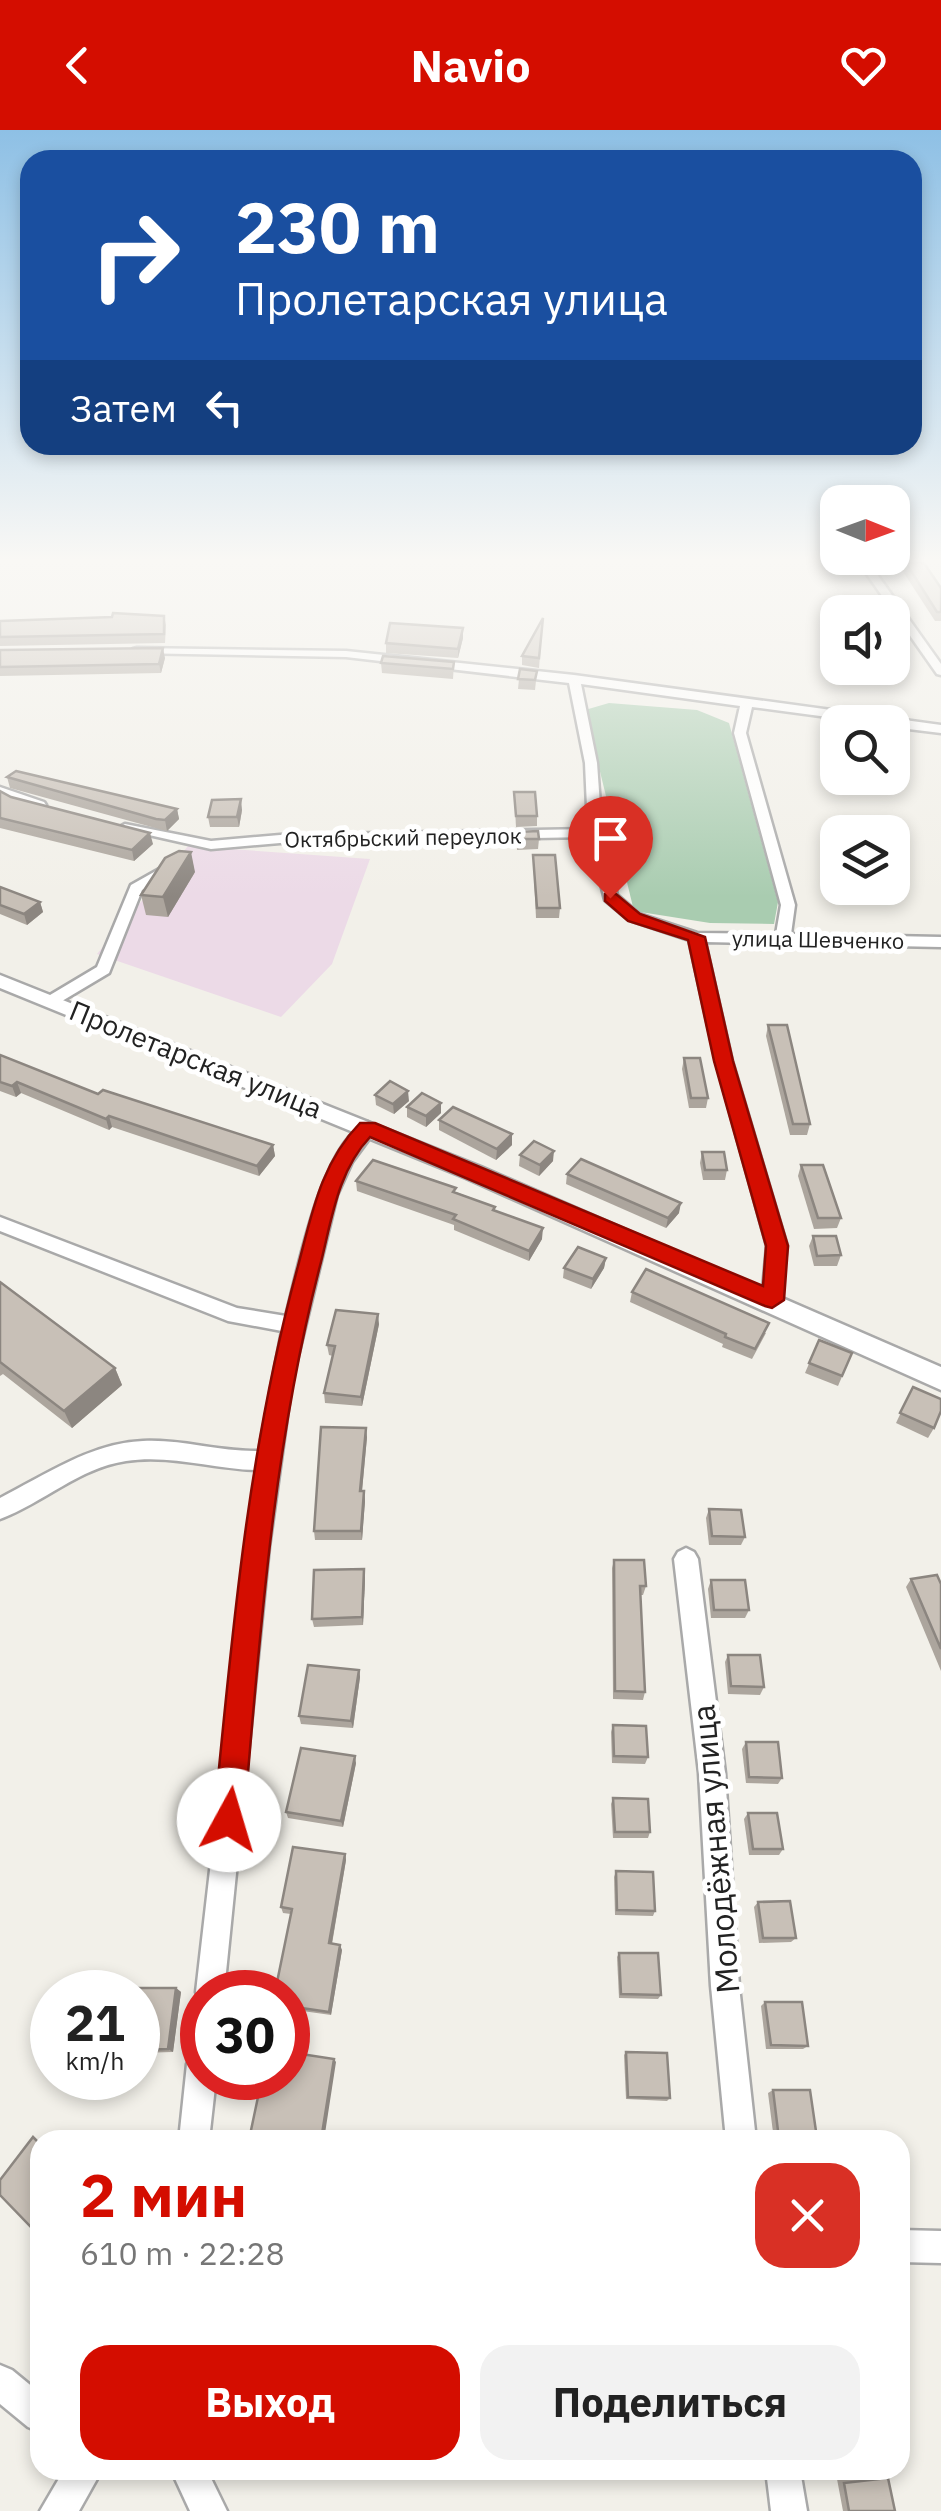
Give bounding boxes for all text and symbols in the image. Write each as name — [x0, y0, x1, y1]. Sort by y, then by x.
text: Navio — [410, 36, 531, 94]
icon: back — [50, 38, 105, 93]
icon: heart — [836, 38, 891, 93]
text: 230 m — [235, 181, 440, 272]
icon: right — [70, 190, 200, 320]
text: Пролетарская улица — [235, 269, 668, 327]
icon: left — [197, 380, 252, 435]
text: Затем — [70, 383, 177, 432]
north arrow — [820, 485, 910, 575]
map controls — [820, 485, 910, 905]
button: sound — [820, 595, 910, 685]
button: search — [820, 705, 910, 795]
pin — [568, 796, 653, 899]
icon: arrive — [583, 811, 638, 866]
button: layers — [820, 815, 910, 905]
street label: Октябрьский переулок — [284, 820, 522, 854]
street label: улица Шевченко — [732, 923, 904, 955]
street label: Пролетарская улица — [64, 991, 328, 1127]
street label: Молодёжная улица — [681, 1703, 749, 1995]
position arrow — [177, 1768, 281, 1872]
speed limit sign: 30 — [180, 1970, 310, 2100]
text: 21 — [65, 1990, 125, 2055]
text: km/h — [66, 2044, 124, 2077]
text: 2 мин — [80, 2155, 247, 2234]
button: close — [755, 2163, 860, 2268]
text: 610 m · 22:28 — [80, 2232, 285, 2274]
button: Выход — [80, 2345, 460, 2460]
button: Поделиться — [480, 2345, 860, 2460]

